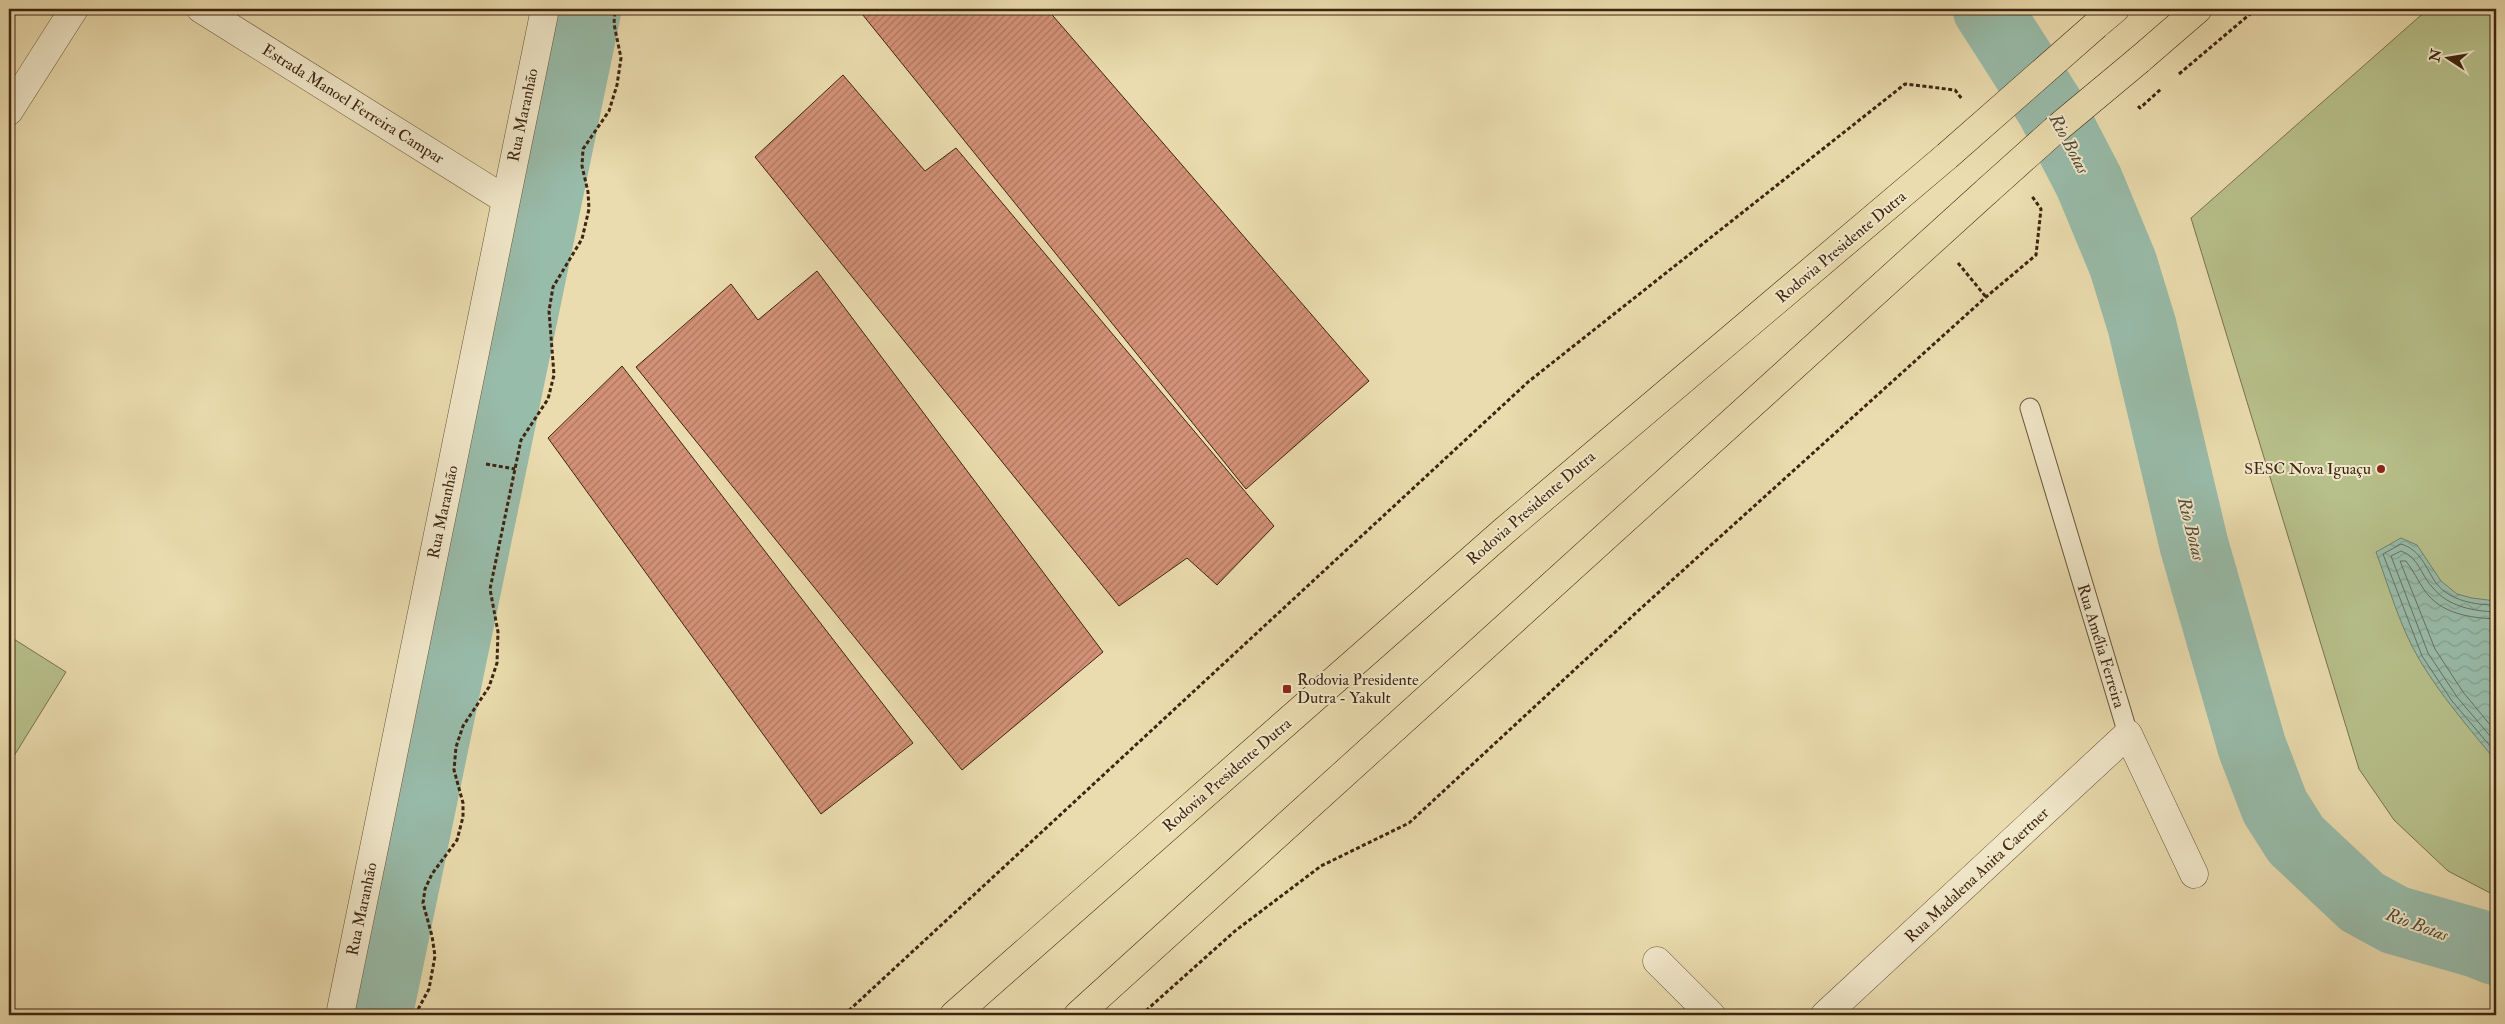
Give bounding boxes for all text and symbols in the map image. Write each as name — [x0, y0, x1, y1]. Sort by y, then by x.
north arrow — [2422, 32, 2472, 82]
street label: Estrada Manoel Ferreira Campar — [258, 40, 448, 169]
text: N — [2426, 47, 2445, 64]
street label: Rua Maranhão — [503, 66, 543, 164]
water label: Rio Botas — [2043, 109, 2095, 179]
street label: Rodovia Presidente Dutra — [1772, 186, 1911, 307]
street label: Rodovia Presidente Dutra — [1463, 446, 1600, 569]
place label: SESC Nova Iguaçu — [2244, 459, 2371, 479]
street label: Rua Maranhão — [423, 463, 463, 561]
marker: SESC Nova Iguaçu — [2375, 463, 2387, 475]
water label: Rio Botas — [2172, 494, 2210, 564]
street label: Rua Amélia Ferreira — [2073, 582, 2130, 711]
place label: Rodovia Presidente Dutra - Yakult — [1297, 670, 1419, 708]
marker: Rodovia Presidente Dutra - Yakult — [1281, 683, 1293, 695]
street label: Rodovia Presidente Dutra — [1159, 713, 1296, 836]
street label: Rua Madalena Anita Caertner — [1901, 803, 2053, 947]
street label: Rua Maranhão — [342, 860, 382, 958]
water label: Rio Botas — [2382, 903, 2452, 947]

